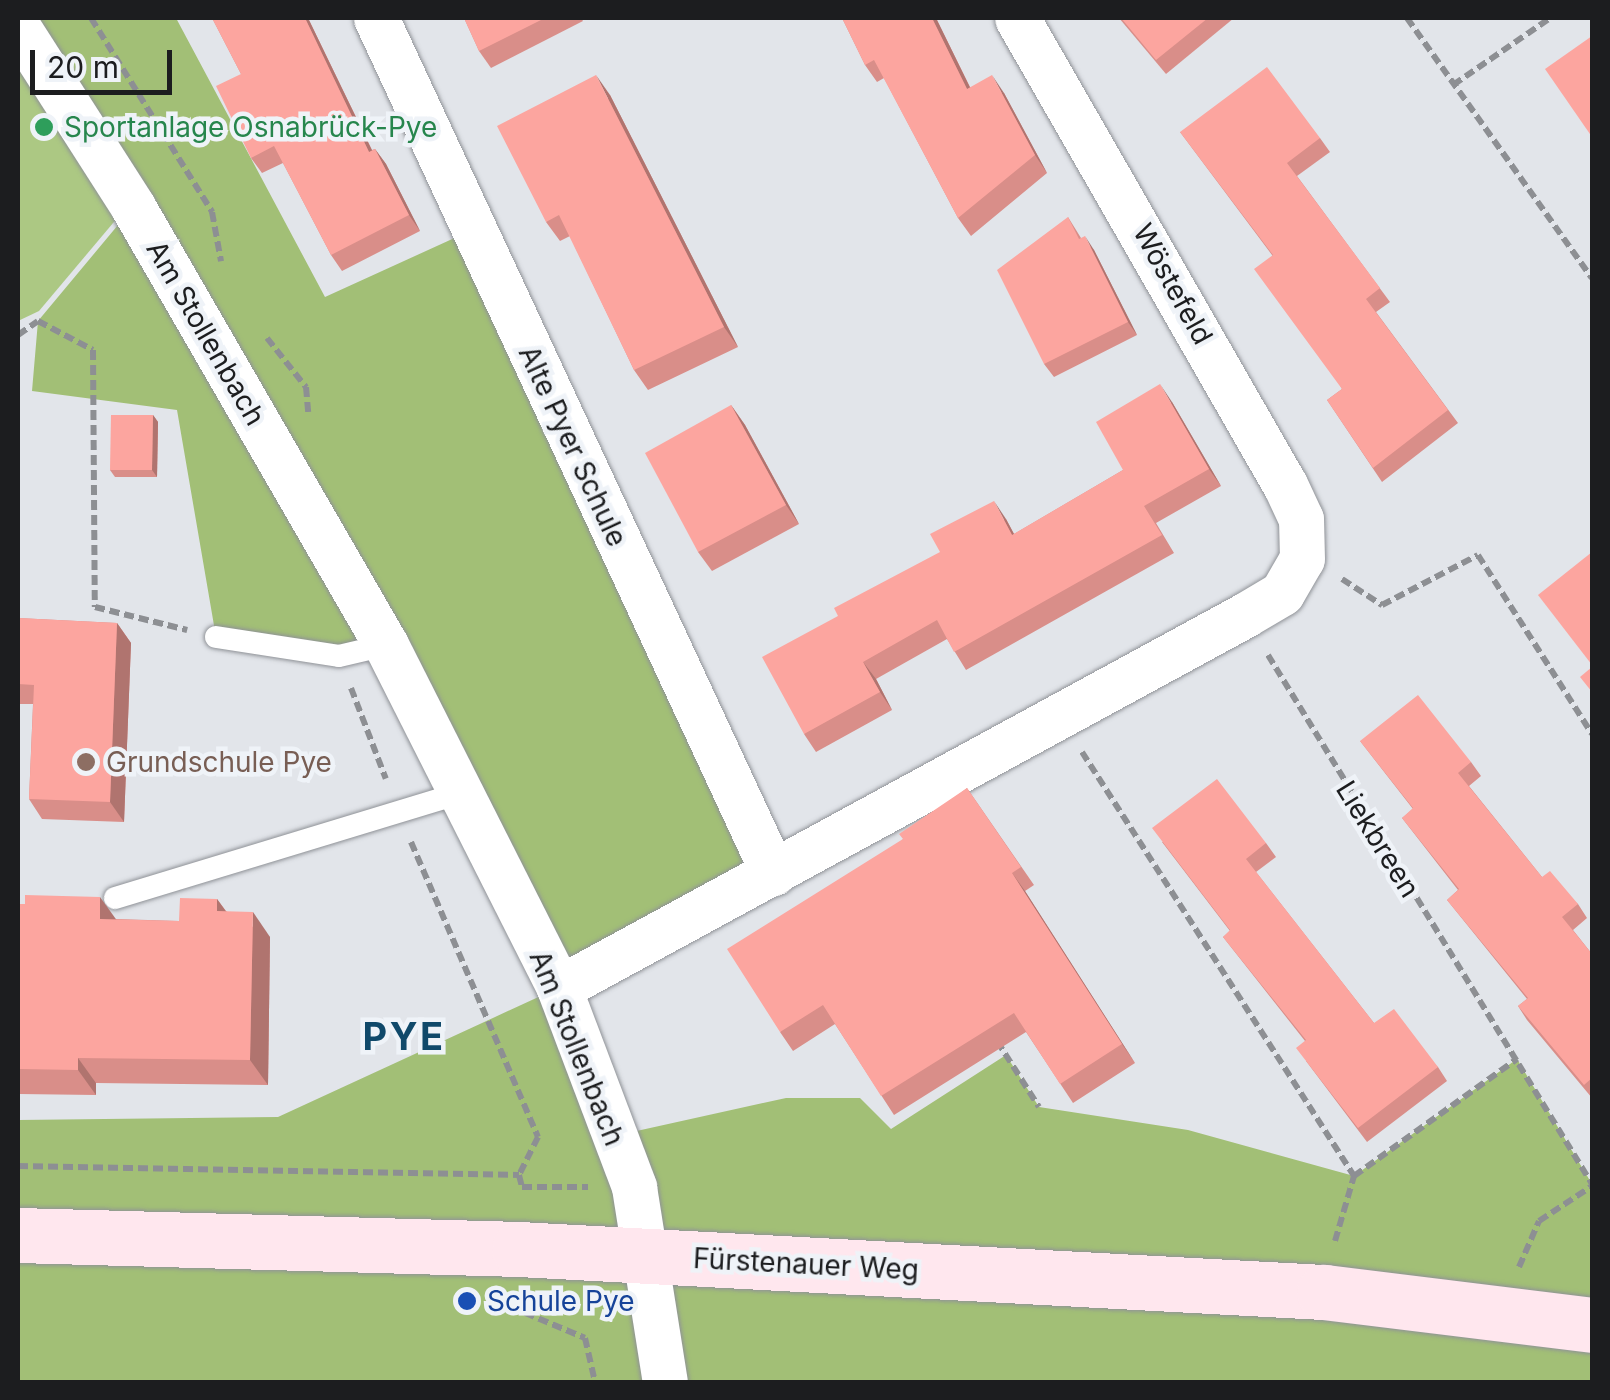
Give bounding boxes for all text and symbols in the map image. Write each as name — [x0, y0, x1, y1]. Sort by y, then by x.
scale bar — [35, 30, 178, 92]
text: 20 m — [47, 49, 119, 85]
place label: Sportanlage Osnabrück-Pye — [64, 110, 437, 144]
marker: Sportanlage Osnabrück-Pye — [33, 116, 55, 138]
street label: Wöstefeld — [1126, 218, 1220, 350]
street label: Am Stollenbach — [140, 235, 272, 431]
street label: Alte Pyer Schule — [512, 340, 634, 552]
place label: Grundschule Pye — [106, 745, 332, 779]
marker: Grundschule Pye — [75, 751, 97, 773]
street label: Liekbreen — [1329, 775, 1427, 903]
street label: Am Stollenbach — [523, 946, 631, 1150]
district label: PYE — [363, 1014, 445, 1060]
street label: Fürstenauer Weg — [692, 1241, 920, 1287]
place label: Schule Pye — [487, 1284, 634, 1318]
marker: Schule Pye — [456, 1290, 478, 1312]

